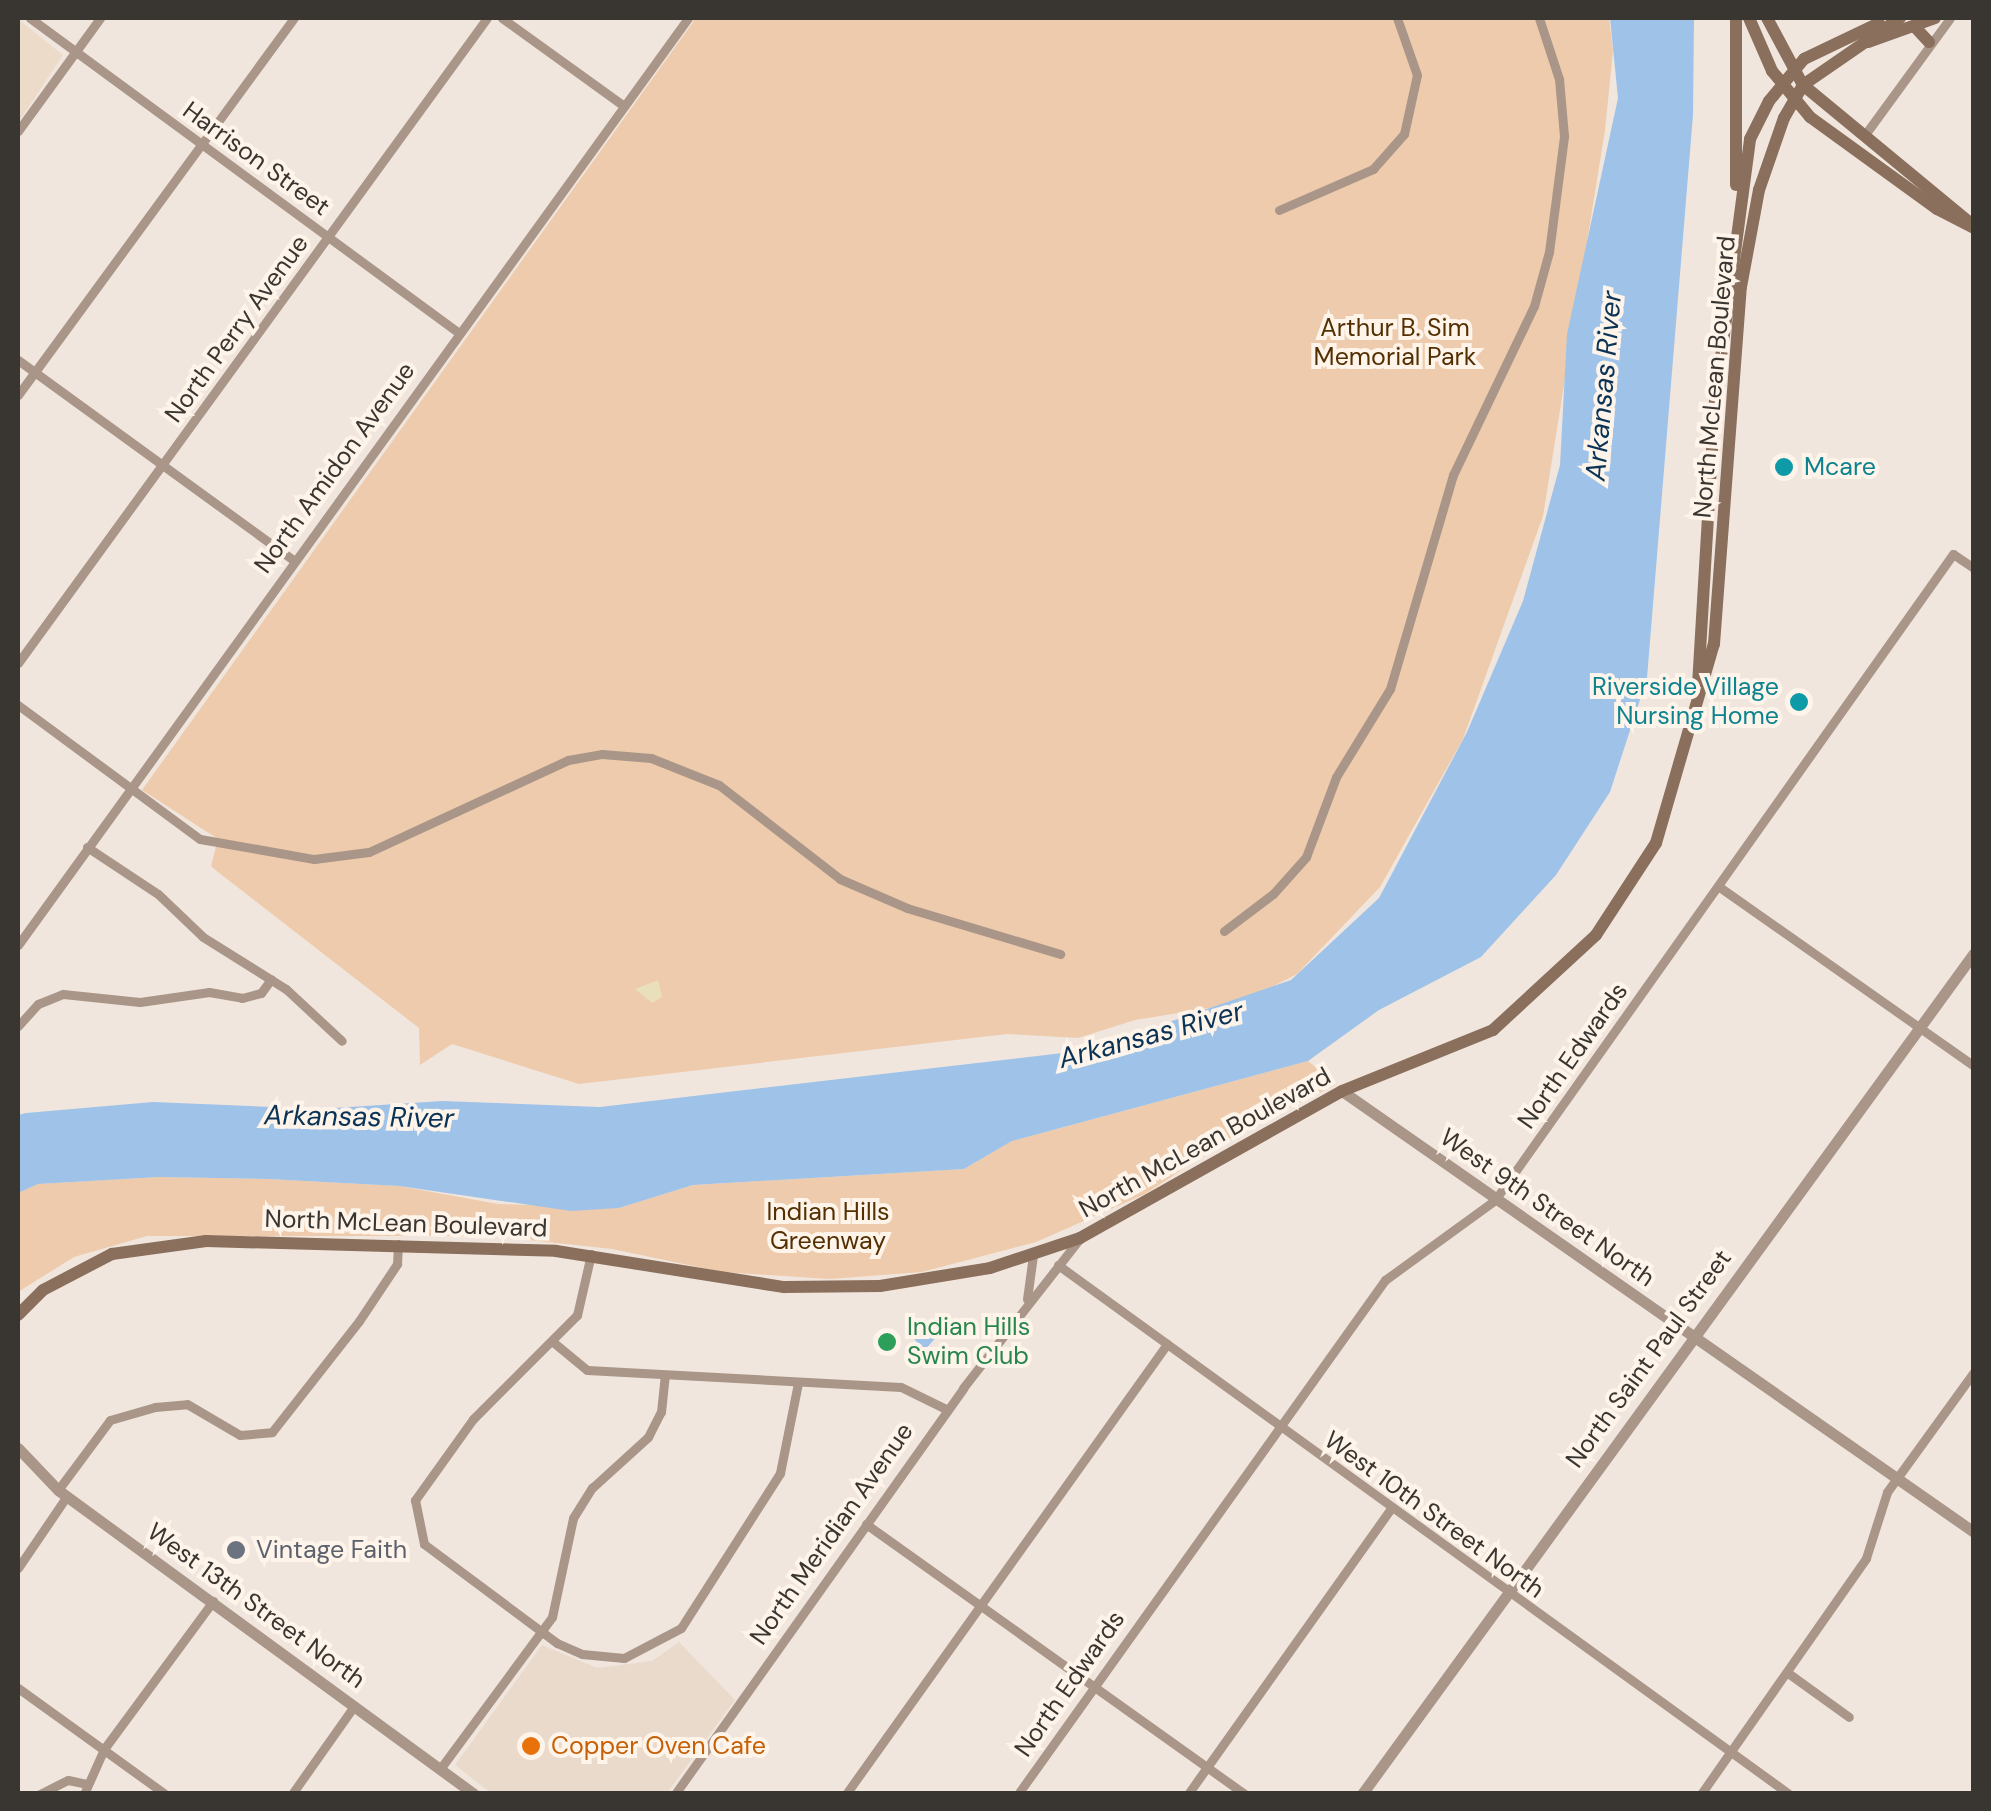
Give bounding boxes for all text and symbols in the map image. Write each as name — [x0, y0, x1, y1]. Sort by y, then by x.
street label: Harrison Street — [177, 96, 335, 222]
street label: North Perry Avenue — [159, 230, 315, 428]
street label: North McLean Boulevard — [1688, 235, 1742, 519]
water label: Arkansas River — [1579, 290, 1629, 482]
park label: Arthur B. Sim Memorial Park — [1314, 314, 1476, 373]
street label: North Amidon Avenue — [248, 357, 422, 579]
place label: Mcare — [1804, 452, 1876, 482]
marker: Mcare — [1773, 456, 1795, 478]
place label: Riverside Village Nursing Home — [1592, 673, 1779, 732]
marker: Riverside Village Nursing Home — [1788, 691, 1810, 713]
street label: North Edwards — [1512, 977, 1634, 1135]
water label: Arkansas River — [1055, 994, 1247, 1076]
street label: North McLean Boulevard — [1074, 1061, 1336, 1225]
water label: Arkansas River — [264, 1099, 454, 1135]
street label: West 9th Street North — [1434, 1123, 1660, 1293]
park label: Indian Hills Greenway — [766, 1198, 890, 1257]
street label: North McLean Boulevard — [264, 1204, 548, 1244]
street label: North Saint Paul Street — [1560, 1244, 1738, 1474]
place label: Indian Hills Swim Club — [907, 1313, 1030, 1372]
marker: Indian Hills Swim Club — [876, 1331, 898, 1353]
street label: North Meridian Avenue — [744, 1417, 920, 1651]
street label: West 10th Street North — [1318, 1425, 1550, 1605]
street label: West 13th Street North — [141, 1517, 371, 1695]
place label: Vintage Faith — [256, 1535, 407, 1565]
marker: Vintage Faith — [225, 1539, 247, 1561]
street label: North Edwards — [1009, 1605, 1131, 1763]
place label: Copper Oven Cafe — [551, 1731, 766, 1761]
marker: Copper Oven Cafe — [520, 1735, 542, 1757]

